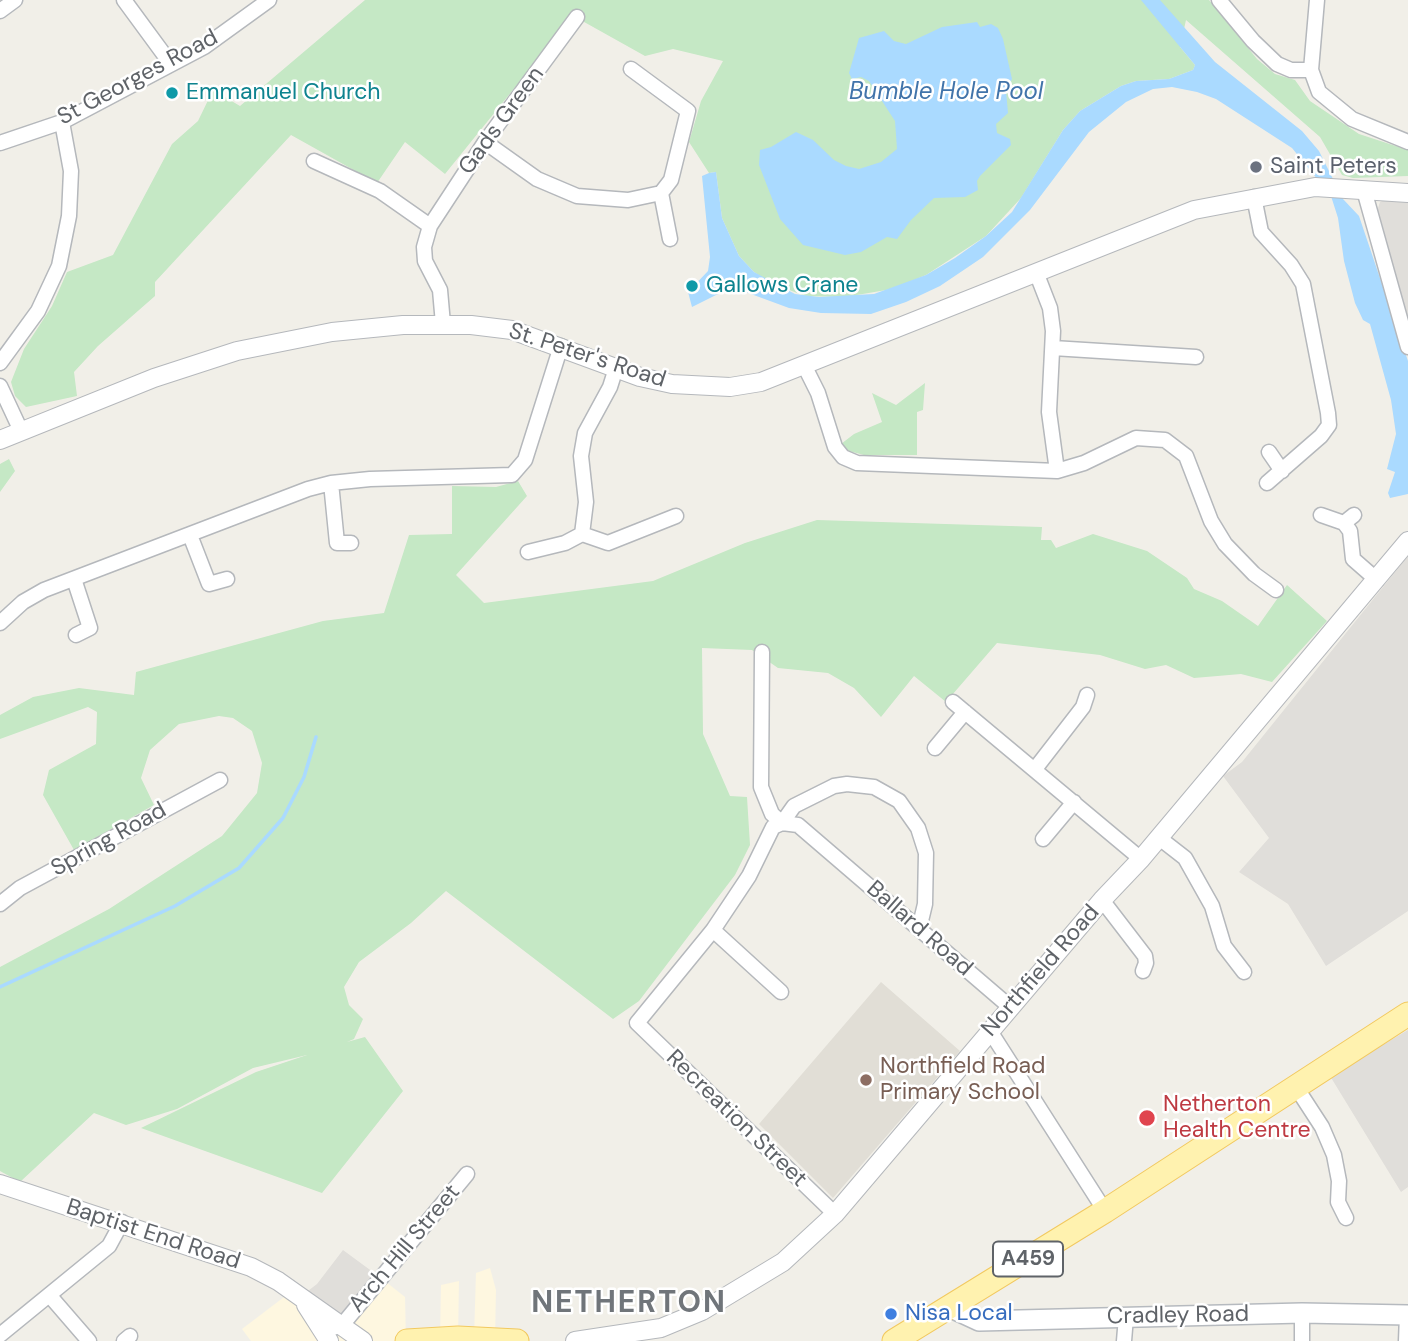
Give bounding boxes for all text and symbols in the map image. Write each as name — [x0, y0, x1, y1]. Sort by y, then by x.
street label: St Georges Road — [53, 24, 223, 132]
street label: Gads Green — [454, 62, 550, 180]
place label: Emmanuel Church — [186, 79, 381, 107]
water label: Bumble Hole Pool — [849, 79, 1043, 107]
marker: Emmanuel Church — [164, 85, 180, 101]
place label: Saint Peters — [1270, 153, 1397, 181]
marker: Saint Peters — [1248, 159, 1264, 175]
place label: Gallows Crane — [706, 272, 858, 300]
marker: Gallows Crane — [684, 278, 700, 294]
street label: St. Peter's Road — [505, 318, 669, 394]
street label: Spring Road — [47, 797, 171, 883]
street label: Ballard Road — [860, 876, 978, 982]
street label: Northfield Road — [976, 899, 1106, 1043]
street label: Recreation Street — [660, 1045, 812, 1193]
place label: Northfield Road Primary School — [880, 1053, 1046, 1107]
marker: Northfield Road Primary School — [858, 1072, 874, 1088]
place label: Netherton Health Centre — [1163, 1091, 1311, 1145]
marker: Netherton Health Centre — [1137, 1108, 1157, 1128]
street label: Arch Hill Street — [343, 1179, 467, 1319]
street label: Baptist End Road — [63, 1194, 243, 1276]
road number: A459 — [993, 1242, 1063, 1276]
district label: NETHERTON — [532, 1286, 726, 1322]
place label: Nisa Local — [905, 1300, 1013, 1328]
street label: Cradley Road — [1107, 1301, 1249, 1331]
marker: Nisa Local — [883, 1306, 899, 1322]

